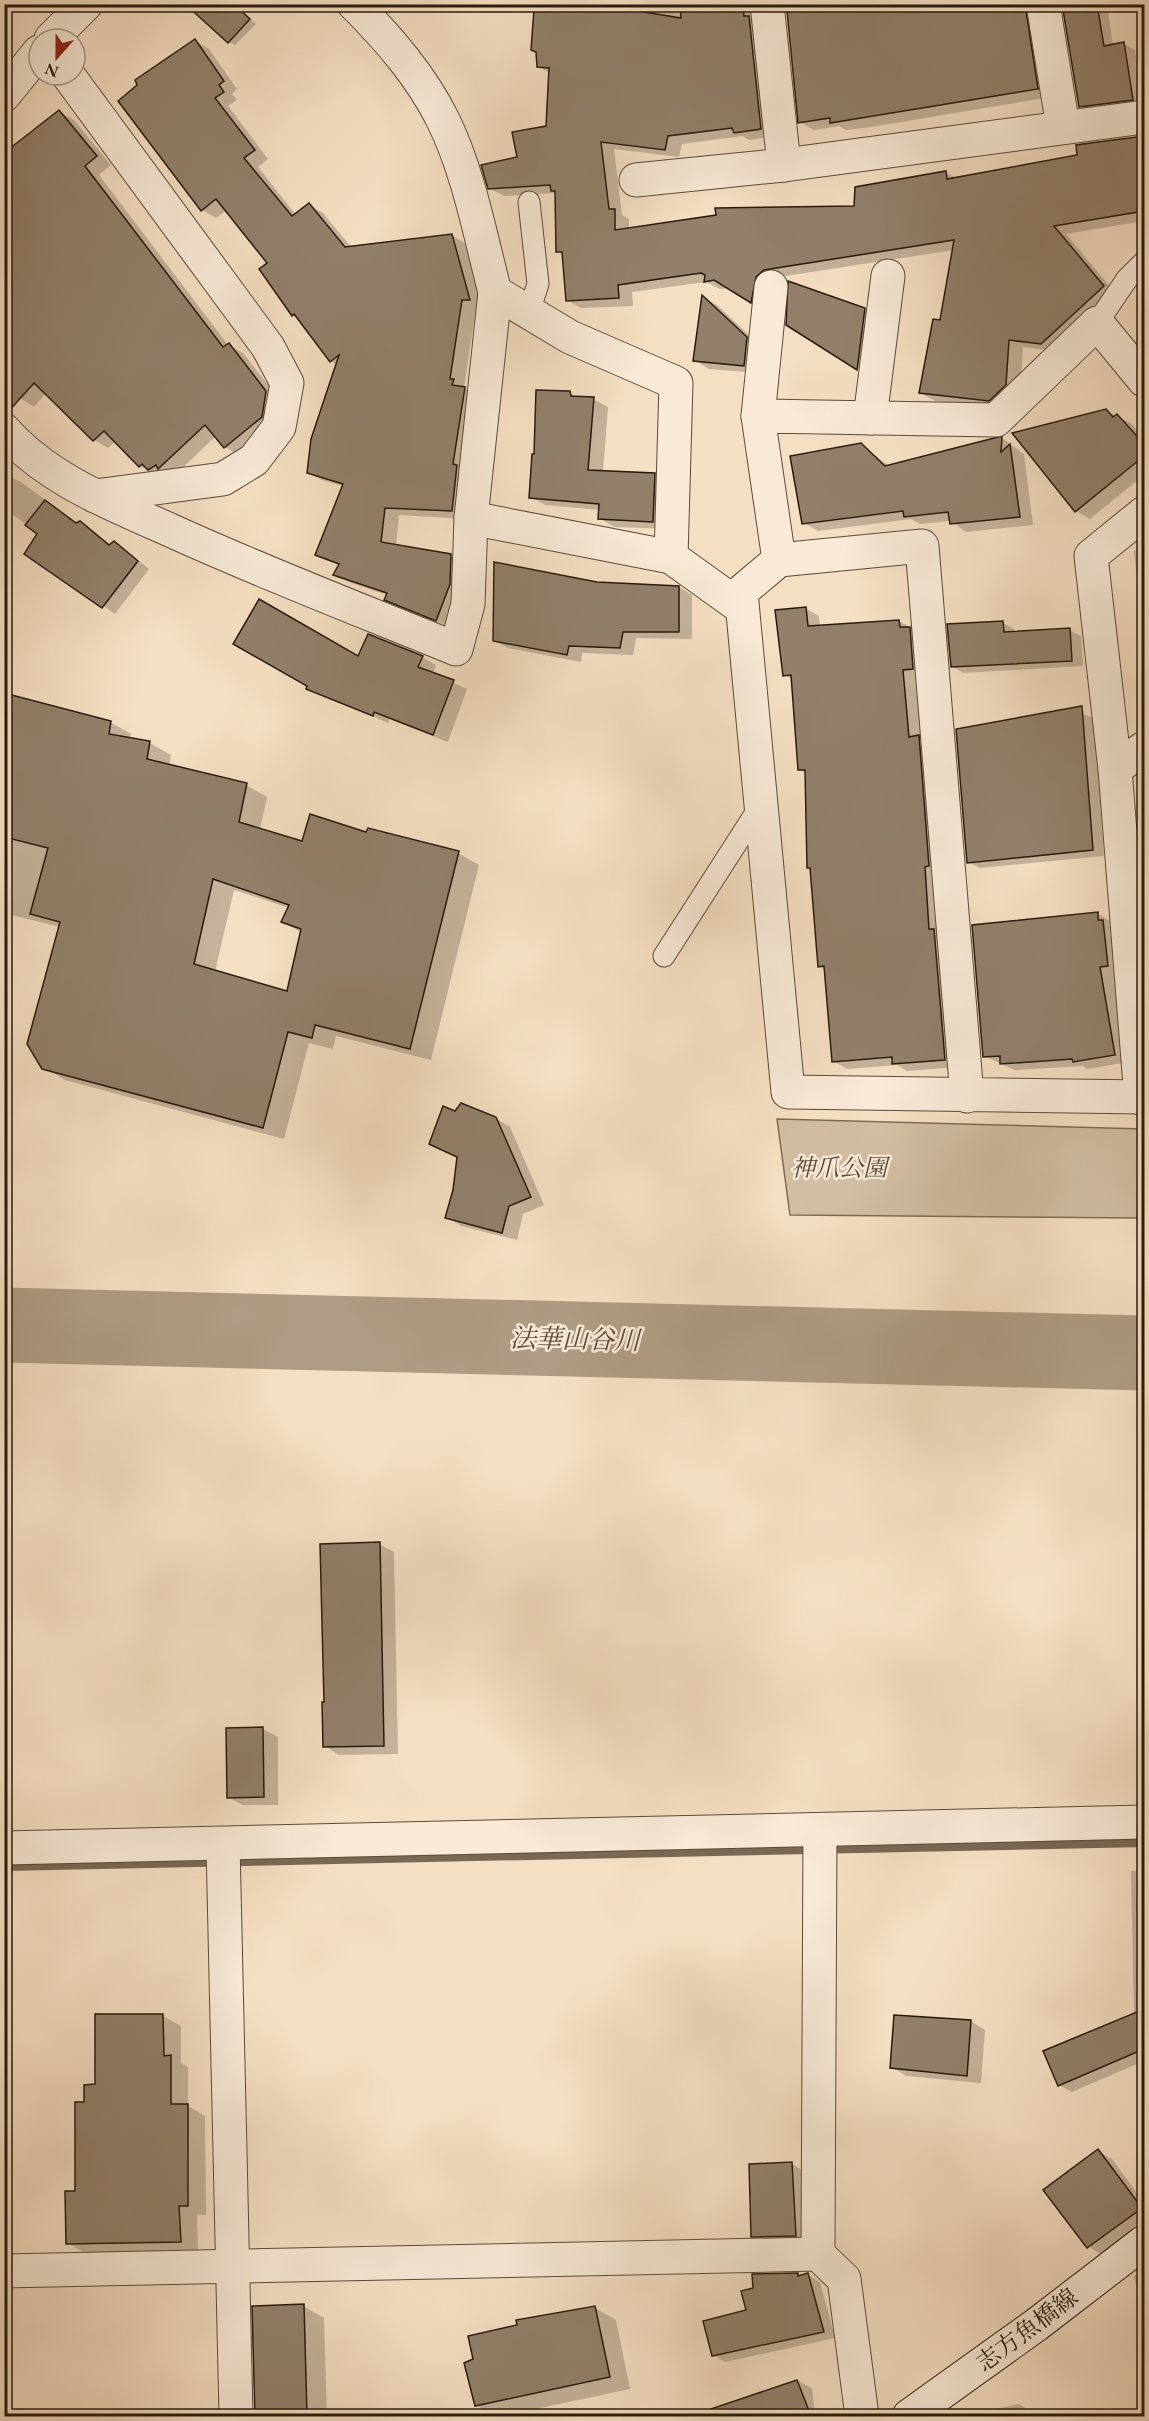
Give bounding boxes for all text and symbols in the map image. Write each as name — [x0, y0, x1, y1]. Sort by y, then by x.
north arrow — [27, 27, 87, 87]
text: N — [42, 58, 62, 83]
park label: 神爪公園 — [791, 1152, 891, 1183]
water label: 法華山谷川 — [510, 1321, 643, 1357]
street label: 志方魚橋線 — [969, 2281, 1084, 2378]

